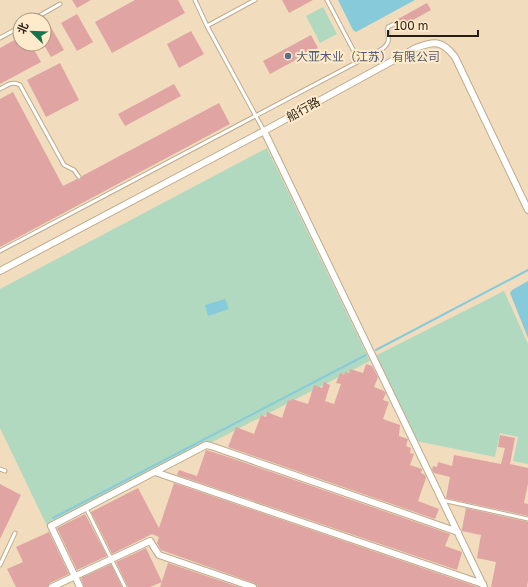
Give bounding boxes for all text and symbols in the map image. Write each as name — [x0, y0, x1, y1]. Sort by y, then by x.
north arrow — [12, 12, 52, 52]
scale bar — [388, 12, 478, 38]
text: 100 m — [394, 18, 428, 33]
text: 北 — [14, 20, 30, 35]
place label: 大亚木业（江苏）有限公司 — [296, 49, 440, 64]
marker: 大亚木业（江苏）有限公司 — [283, 51, 293, 61]
street label: 船行路 — [284, 94, 322, 124]

